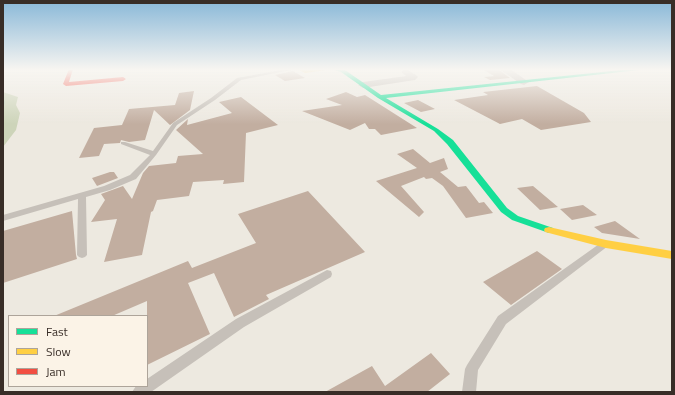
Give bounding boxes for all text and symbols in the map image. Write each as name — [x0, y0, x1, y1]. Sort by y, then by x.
legend — [8, 315, 148, 387]
text: Fast — [46, 322, 68, 341]
text: Slow — [46, 342, 71, 361]
text: Jam — [46, 362, 66, 381]

